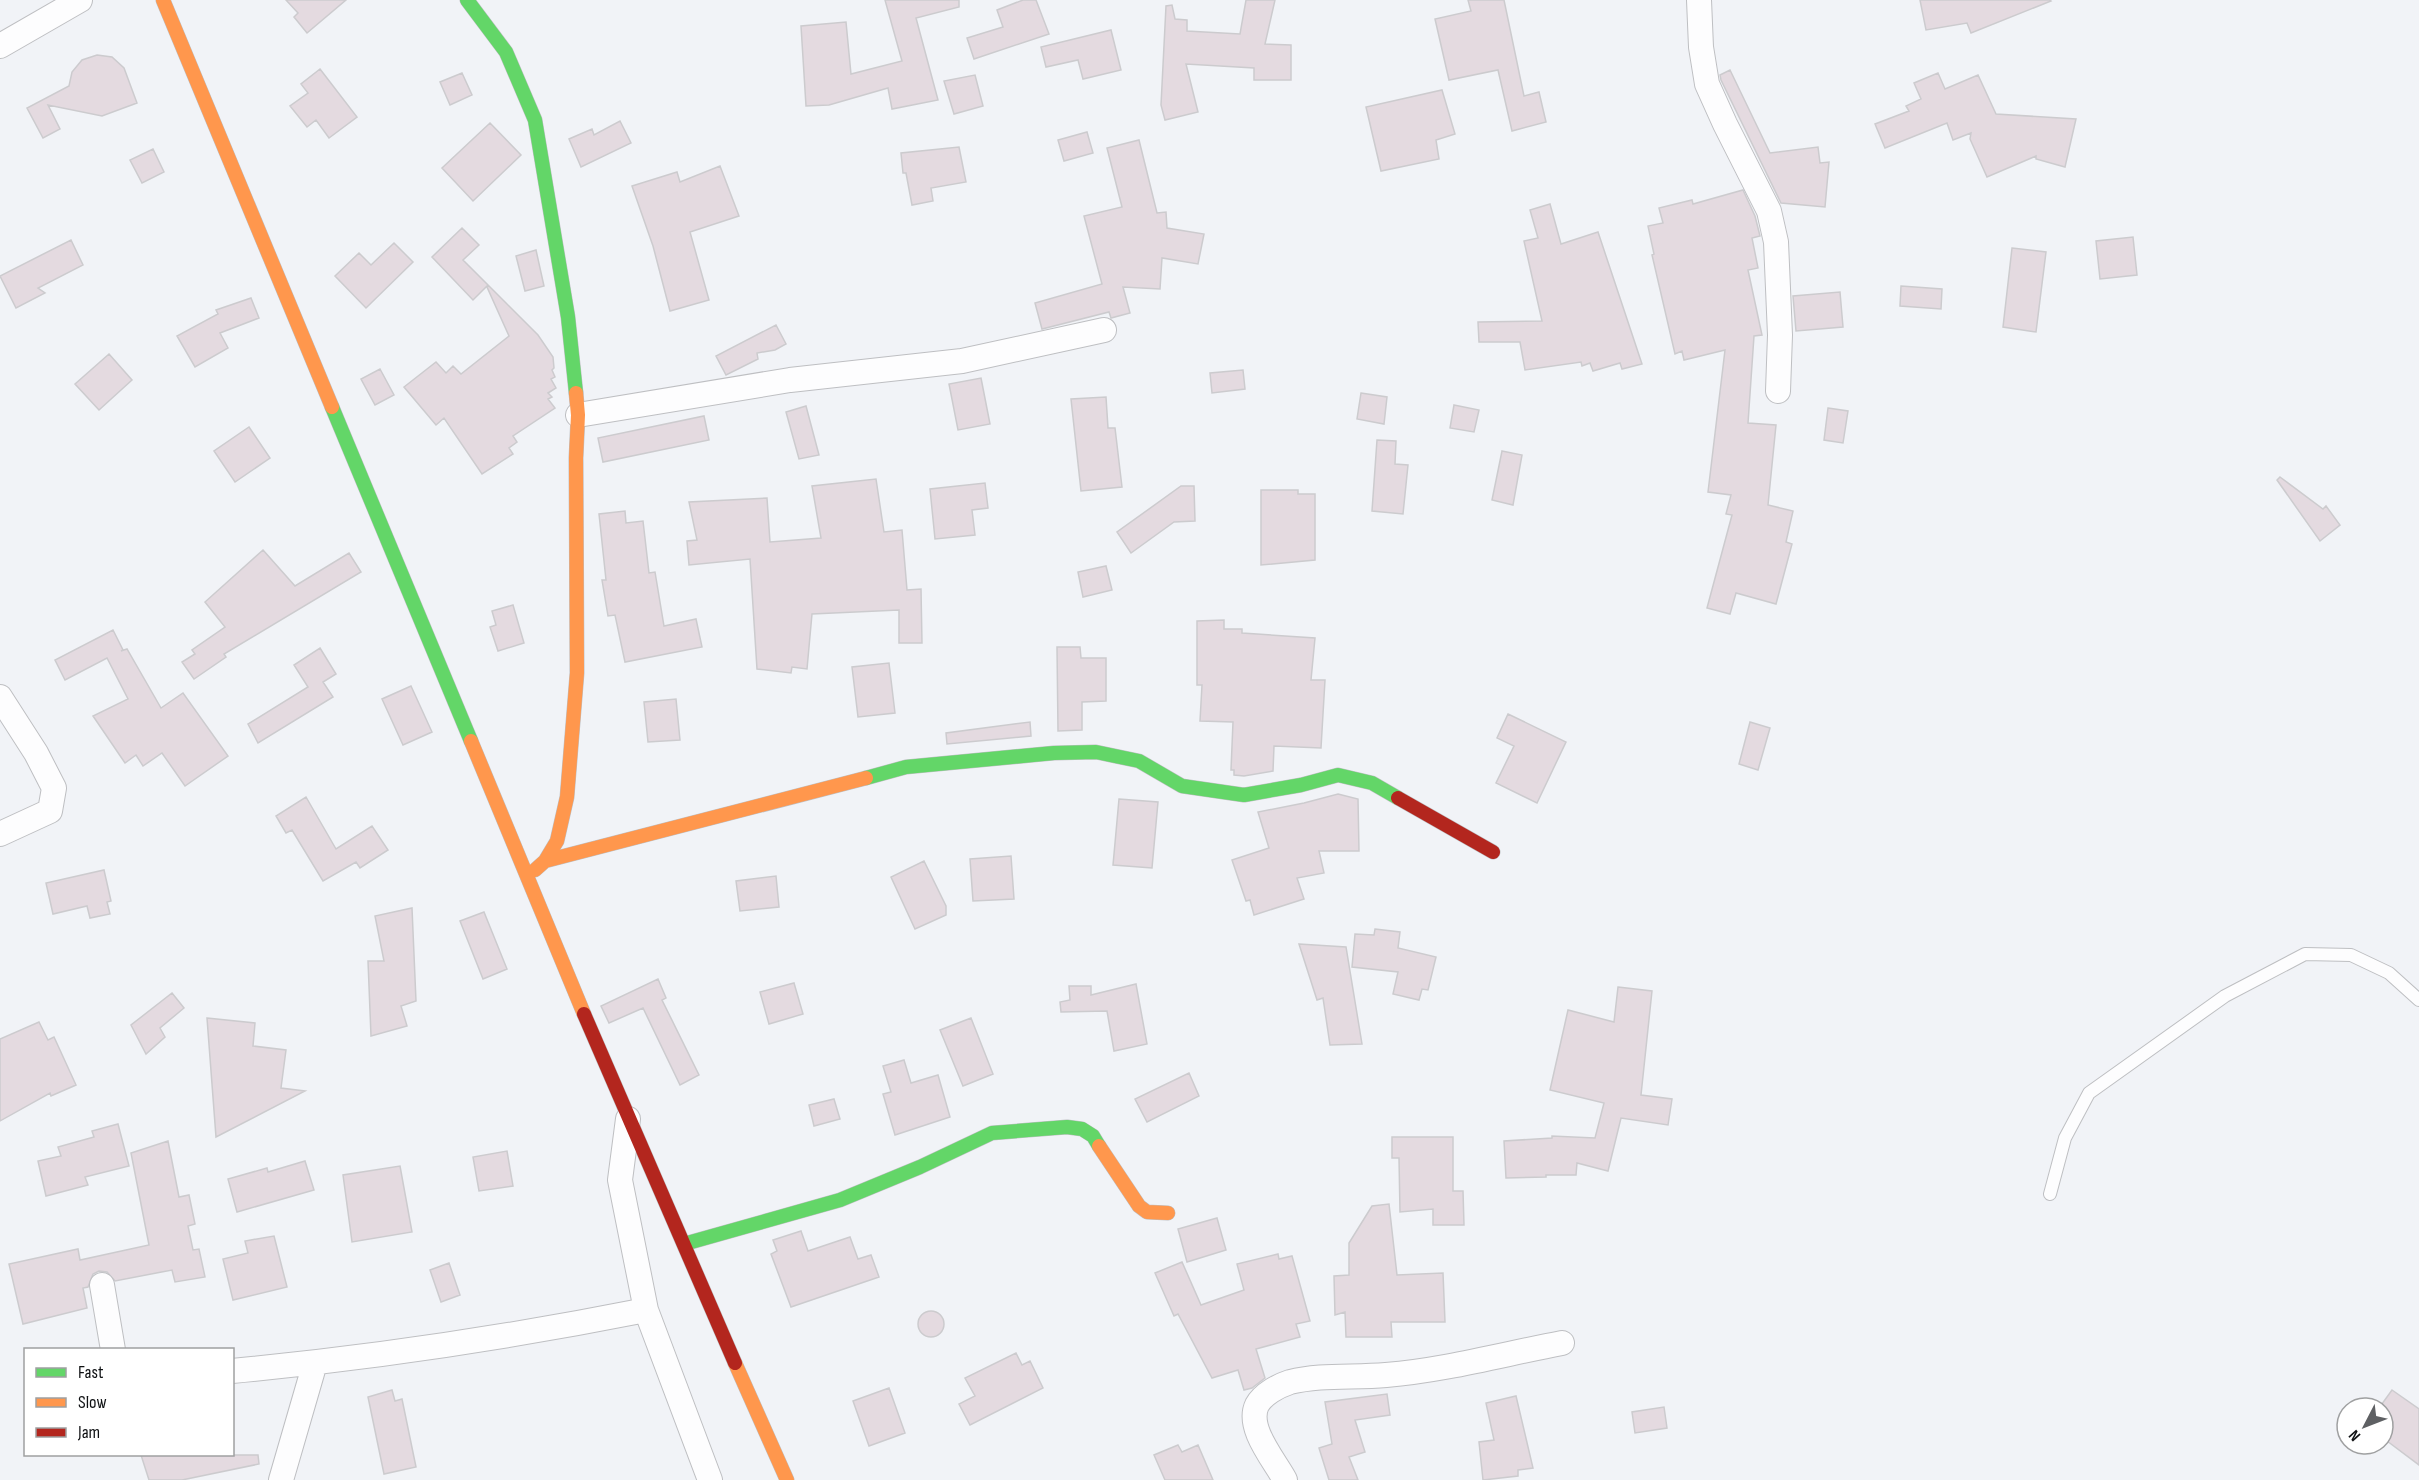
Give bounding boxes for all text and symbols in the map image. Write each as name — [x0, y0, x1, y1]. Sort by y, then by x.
legend — [24, 1348, 234, 1456]
text: Fast — [78, 1362, 104, 1383]
text: Slow — [78, 1392, 107, 1413]
north arrow — [2335, 1396, 2395, 1456]
text: Jam — [77, 1422, 100, 1443]
text: N — [2345, 1426, 2365, 1445]

